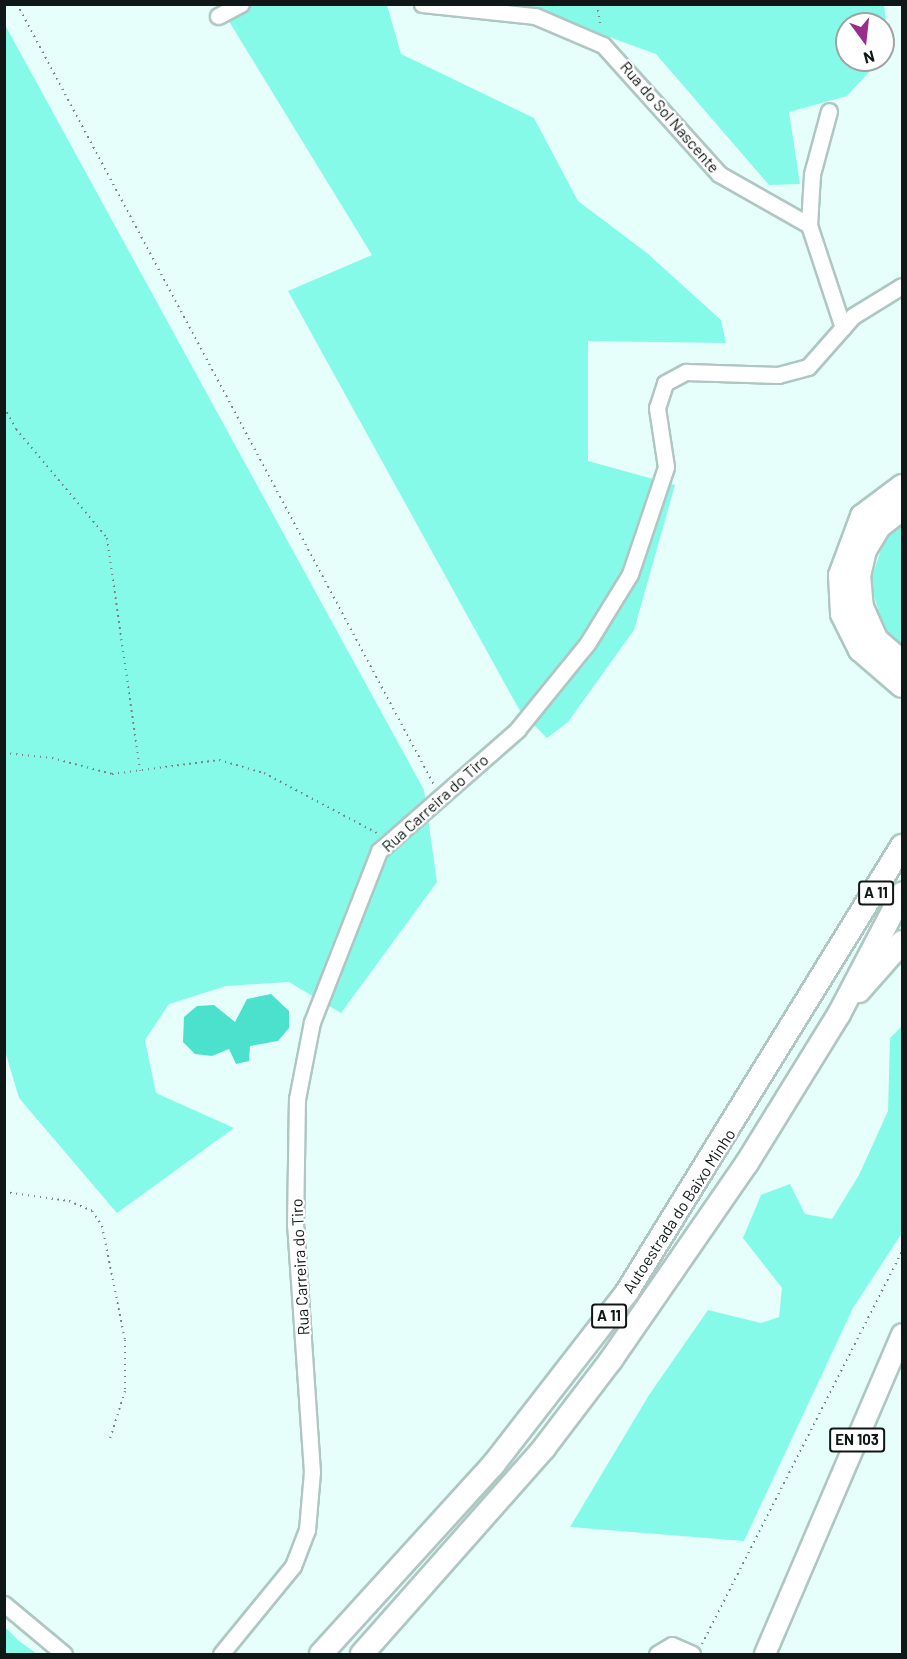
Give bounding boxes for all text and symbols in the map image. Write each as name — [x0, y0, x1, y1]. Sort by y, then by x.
north arrow — [835, 12, 895, 72]
text: N — [862, 47, 877, 68]
street label: Rua do Sol Nascente — [616, 57, 724, 177]
street label: Rua Carreira do Tiro — [378, 750, 492, 856]
road number: A 11 — [858, 881, 894, 905]
street label: Autoestrada do Baixo Minho — [619, 1125, 739, 1297]
street label: Rua Carreira do Tiro — [287, 1198, 313, 1336]
road number: A 11 — [591, 1304, 627, 1328]
road number: EN 103 — [828, 1428, 886, 1452]

